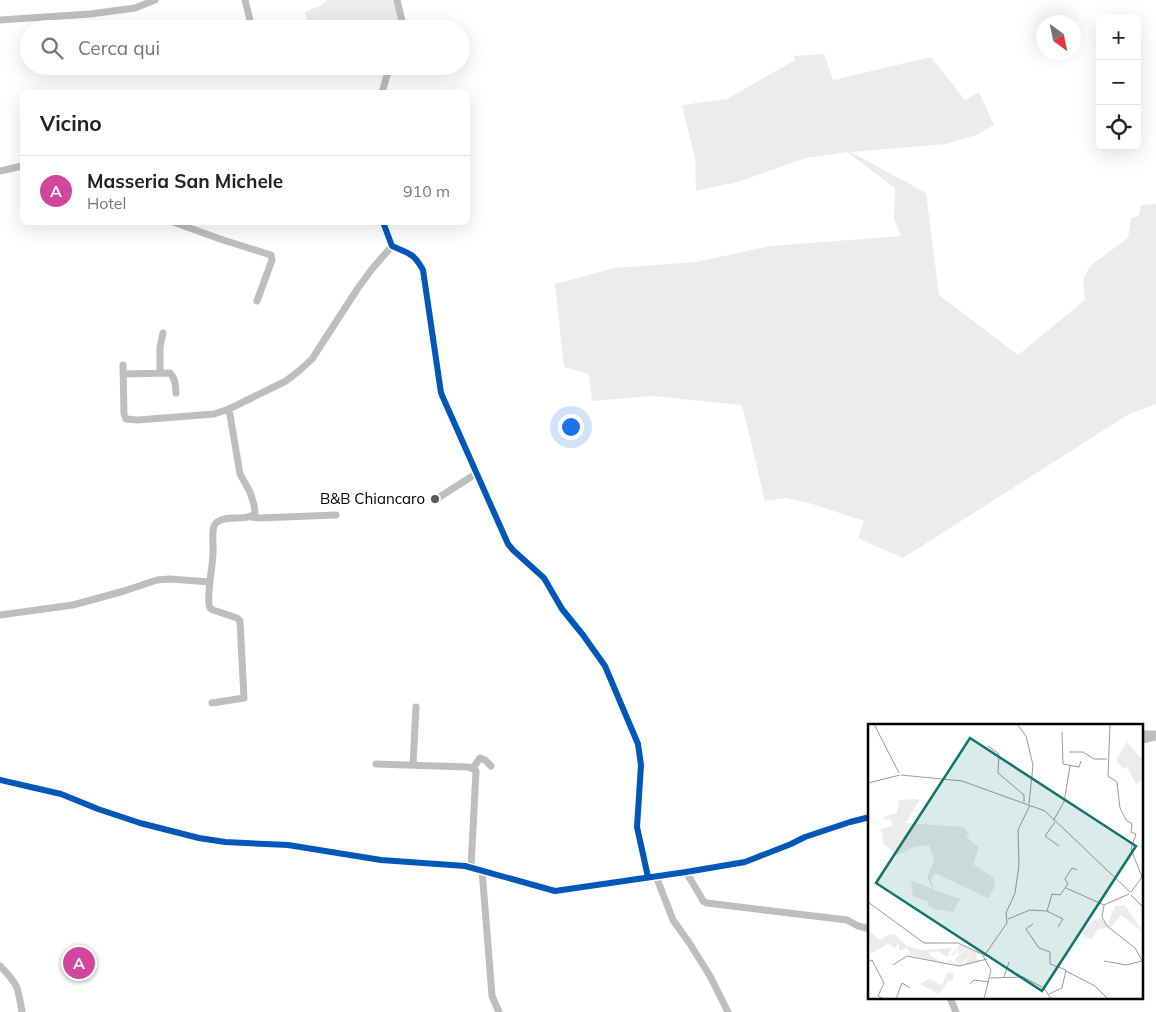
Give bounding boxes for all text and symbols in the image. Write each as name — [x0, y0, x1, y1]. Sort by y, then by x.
north arrow — [1036, 15, 1081, 60]
map controls — [1096, 15, 1141, 150]
button: + — [1096, 15, 1141, 60]
search box — [20, 20, 470, 75]
icon: search — [38, 34, 66, 62]
text: Cerca qui — [78, 36, 160, 60]
button: − — [1096, 60, 1141, 105]
button: locate — [1096, 105, 1141, 150]
text: Vicino — [40, 110, 102, 136]
text: Masseria San Michele — [87, 169, 283, 193]
text: A — [50, 181, 62, 201]
text: 910 m — [403, 181, 450, 201]
text: Hotel — [87, 193, 126, 213]
your location — [558, 414, 584, 440]
place label: B&B Chiancaro — [320, 489, 425, 508]
marker: B&B Chiancaro — [429, 493, 441, 505]
inset map — [868, 724, 1144, 1000]
pin: A — [63, 944, 95, 982]

